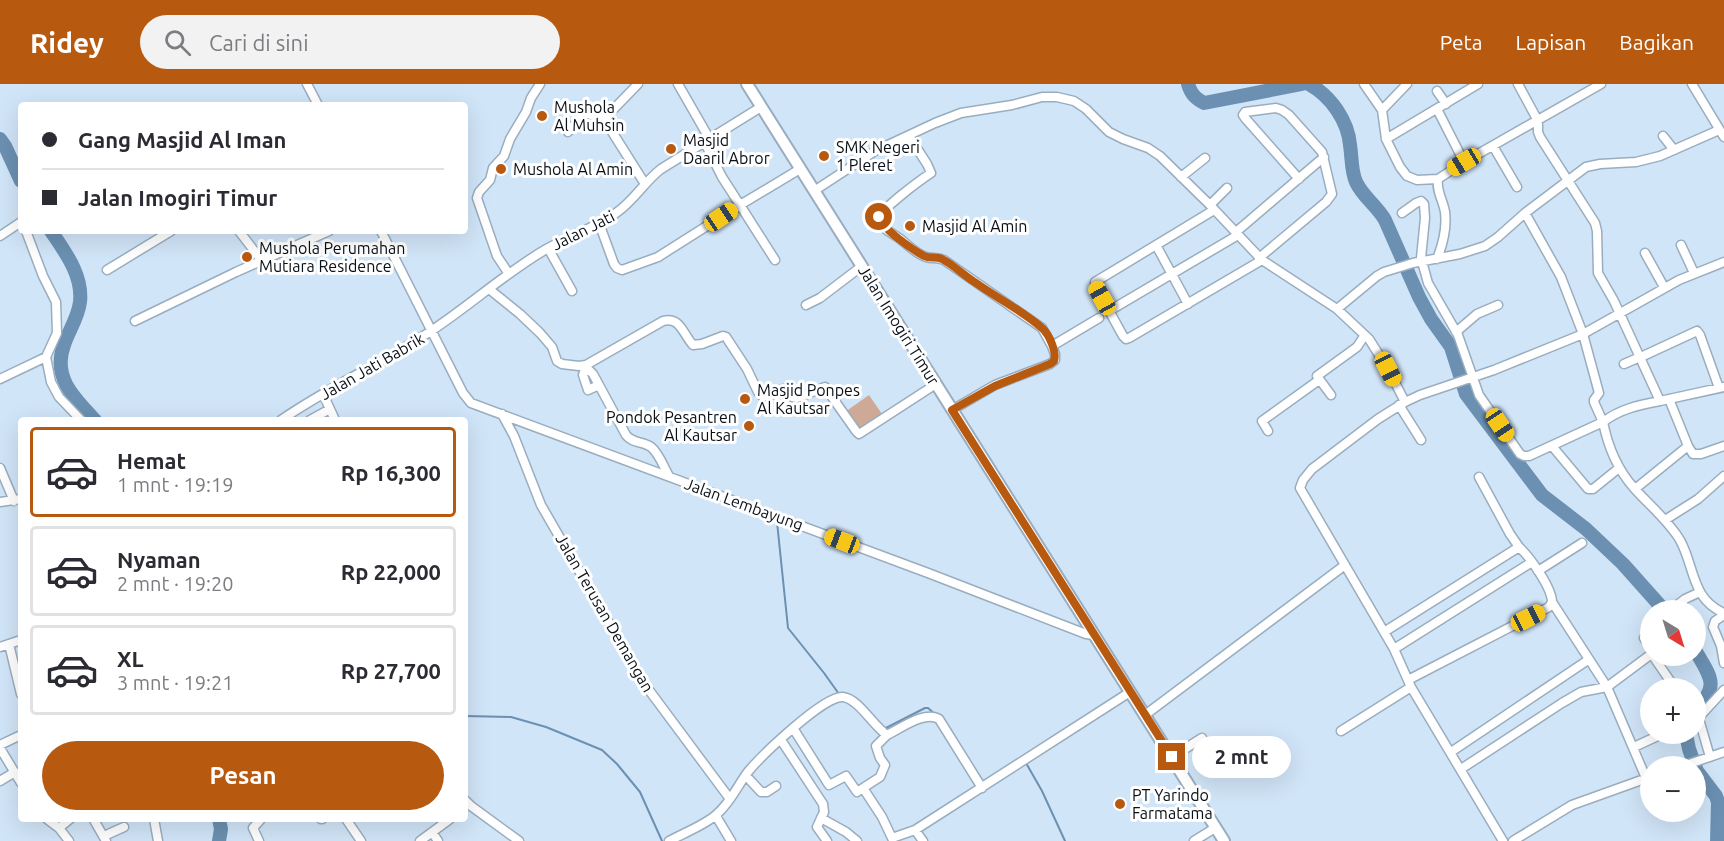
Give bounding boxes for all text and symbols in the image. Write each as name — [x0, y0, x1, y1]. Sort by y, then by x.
search box — [140, 15, 560, 69]
icon: search — [161, 26, 194, 59]
text: Ridey — [30, 27, 104, 58]
text: Cari di sini — [209, 30, 309, 55]
text: Peta — [1440, 30, 1483, 54]
text: Lapisan — [1516, 30, 1586, 54]
text: Bagikan — [1619, 30, 1694, 54]
place label: Mushola Al Muhsin — [554, 98, 624, 134]
marker: Mushola Al Muhsin — [535, 109, 549, 123]
text: Gang Masjid Al Iman — [78, 127, 287, 152]
place label: Masjid Daaril Abror — [683, 131, 770, 167]
place label: SMK Negeri 1 Pleret — [836, 138, 920, 174]
marker: Masjid Daaril Abror — [664, 142, 678, 156]
car — [1444, 145, 1484, 179]
marker: SMK Negeri 1 Pleret — [817, 149, 831, 163]
place label: Mushola Al Amin — [513, 160, 633, 178]
marker: Mushola Al Amin — [494, 162, 508, 176]
text: Jalan Imogiri Timur — [78, 185, 277, 210]
car — [701, 199, 741, 235]
route start — [865, 203, 892, 230]
street label: Jalan Jati — [549, 207, 617, 253]
place label: Masjid Al Amin — [922, 217, 1027, 235]
marker: Masjid Al Amin — [903, 219, 917, 233]
place label: Mushola Perumahan Mutiara Residence — [259, 239, 405, 275]
marker: Mushola Perumahan Mutiara Residence — [240, 250, 254, 264]
street label: Jalan Imogiri Timur — [855, 262, 943, 388]
car — [1085, 278, 1119, 318]
street label: Jalan Jati Babrik — [317, 329, 427, 403]
car — [1372, 349, 1404, 389]
place label: Masjid Ponpes Al Kautsar — [757, 381, 860, 417]
marker: Masjid Ponpes Al Kautsar — [738, 392, 752, 406]
car — [1482, 405, 1518, 445]
place label: Pondok Pesantren Al Kautsar — [606, 408, 737, 444]
marker: Pondok Pesantren Al Kautsar — [742, 419, 756, 433]
icon: car — [45, 445, 99, 499]
text: Hemat — [117, 448, 186, 473]
text: Rp 16,300 — [341, 460, 441, 485]
text: 1 mnt · 19:19 — [117, 473, 234, 496]
street label: Jalan Lembayung — [682, 474, 806, 534]
car — [822, 526, 862, 556]
street label: Jalan Terusan Demangan — [552, 531, 658, 695]
icon: car — [45, 544, 99, 598]
text: Nyaman — [117, 547, 201, 572]
text: Rp 22,000 — [341, 559, 441, 584]
text: 2 mnt · 19:20 — [117, 572, 234, 595]
north arrow — [1640, 600, 1706, 666]
map controls — [1640, 600, 1706, 822]
car — [1508, 602, 1548, 634]
icon: car — [45, 643, 99, 697]
text: XL — [117, 646, 144, 671]
text: Rp 27,700 — [341, 658, 441, 683]
text: 3 mnt · 19:21 — [117, 671, 234, 694]
button: + — [1640, 678, 1706, 744]
callout: 2 mnt — [1193, 736, 1292, 778]
button: Pesan — [42, 741, 444, 810]
route end — [1158, 743, 1185, 770]
text: 2 mnt — [1215, 745, 1268, 768]
button: − — [1640, 756, 1706, 822]
place label: PT Yarindo Farmatama — [1132, 786, 1213, 822]
marker: PT Yarindo Farmatama — [1113, 797, 1127, 811]

